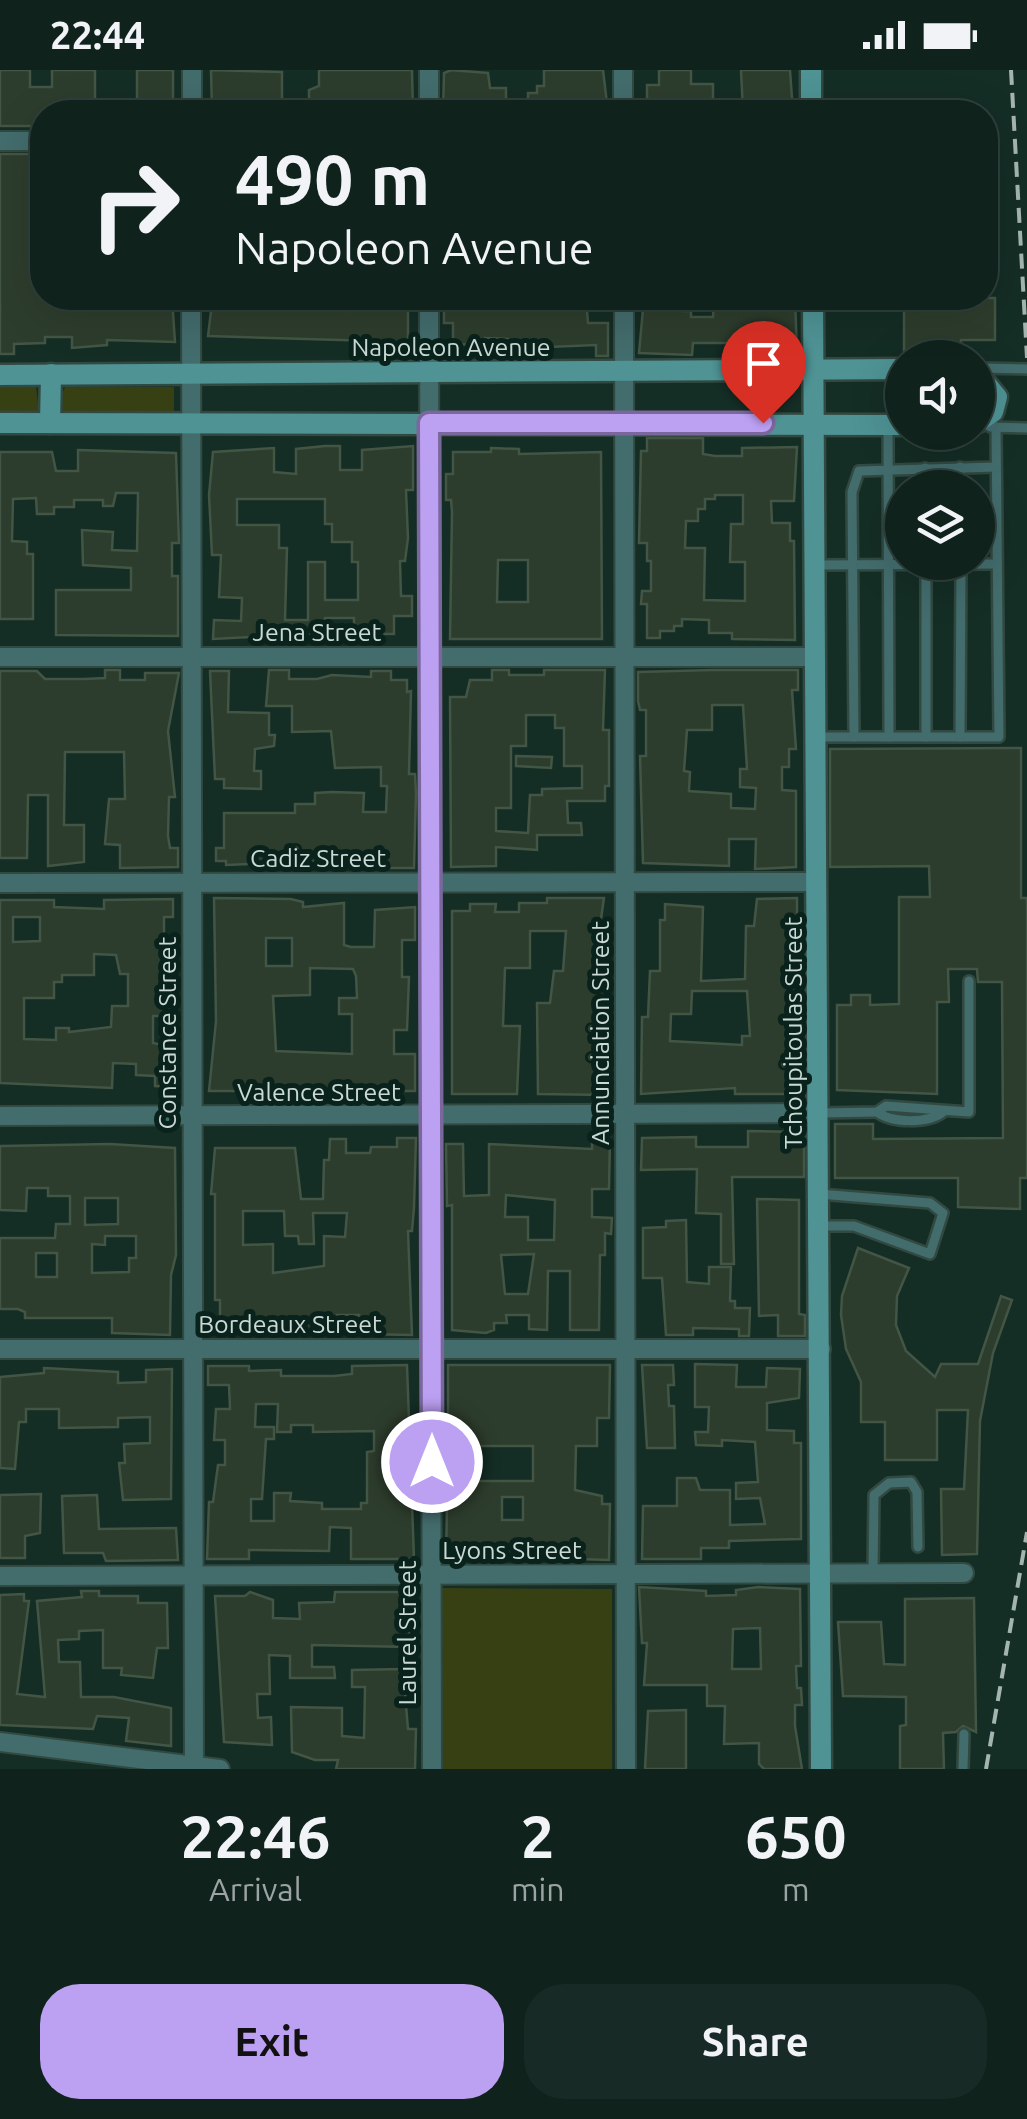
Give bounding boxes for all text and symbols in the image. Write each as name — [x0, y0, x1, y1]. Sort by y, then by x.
text: 22:44 — [50, 14, 145, 56]
icon: right — [70, 140, 200, 270]
text: 490 m — [235, 140, 430, 218]
text: Napoleon Avenue — [235, 222, 593, 273]
pin — [721, 321, 806, 424]
street label: Napoleon Avenue — [351, 333, 551, 361]
icon: arrive — [736, 336, 791, 391]
map controls — [885, 340, 995, 580]
button: sound — [885, 340, 995, 450]
button: layers — [885, 470, 995, 580]
street label: Jena Street — [253, 618, 382, 646]
street label: Cadiz Street — [250, 844, 386, 872]
street label: Tchoupitoulas Street — [779, 916, 807, 1149]
street label: Annunciation Street — [586, 921, 614, 1145]
street label: Constance Street — [153, 936, 181, 1129]
street label: Valence Street — [237, 1078, 401, 1106]
street label: Bordeaux Street — [198, 1310, 382, 1338]
position arrow — [380, 1410, 484, 1514]
street label: Lyons Street — [442, 1536, 582, 1564]
street label: Laurel Street — [393, 1560, 421, 1706]
text: 22:46 — [180, 1802, 331, 1869]
text: 2 — [521, 1802, 555, 1869]
text: 650 — [745, 1802, 847, 1869]
text: Arrival — [209, 1871, 302, 1907]
text: min — [511, 1871, 565, 1907]
text: m — [782, 1871, 810, 1907]
button: Exit — [40, 1984, 504, 2099]
button: Share — [524, 1984, 987, 2099]

